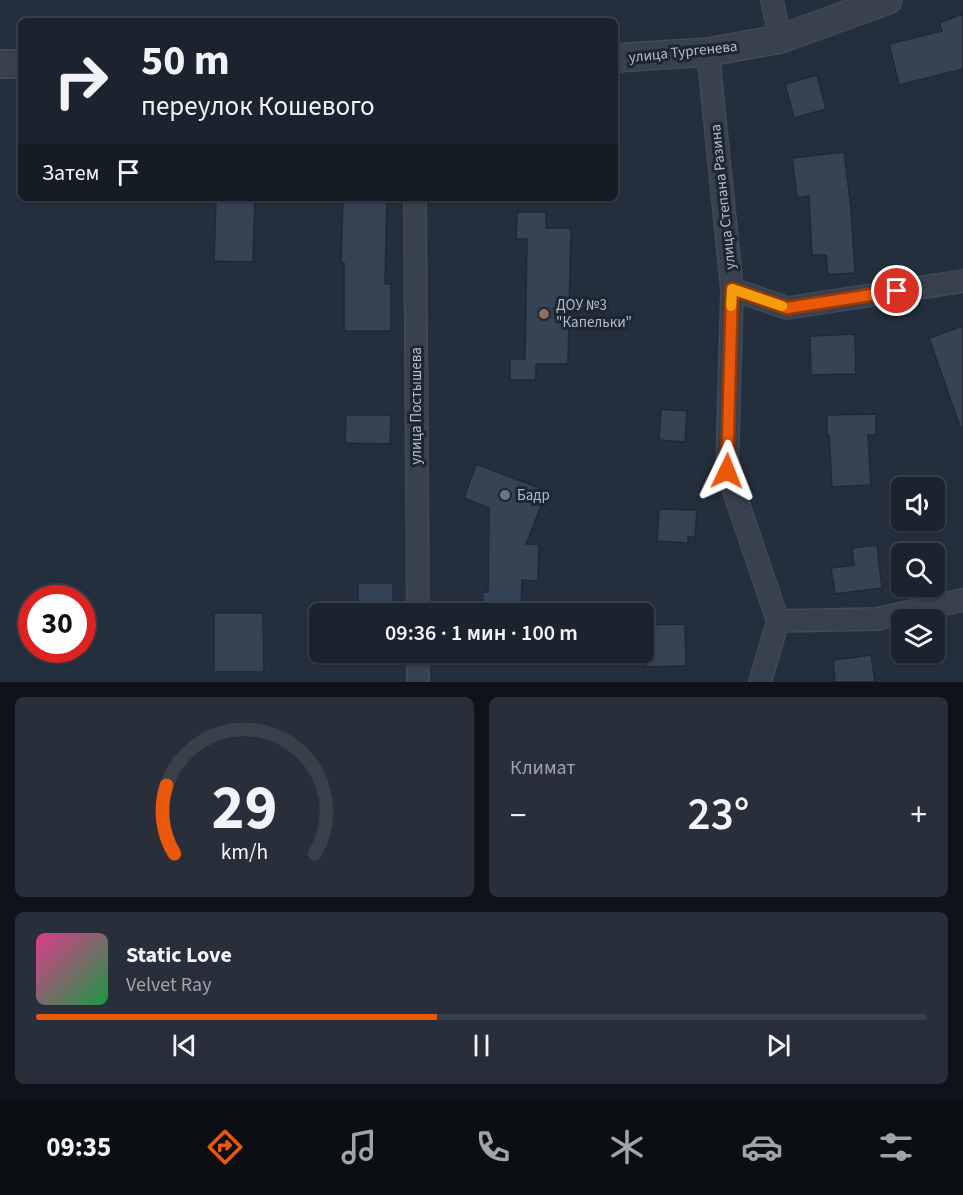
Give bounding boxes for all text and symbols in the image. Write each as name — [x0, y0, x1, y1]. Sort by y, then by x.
text: 50 m — [141, 31, 230, 91]
street label: улица Тургенева — [628, 36, 738, 68]
icon: right — [42, 42, 120, 120]
text: переулок Кошевого — [141, 87, 375, 126]
street label: улица Степана Разина — [705, 123, 741, 271]
icon: arrive — [112, 156, 145, 189]
text: Затем — [42, 157, 100, 189]
pin — [871, 265, 922, 316]
icon: arrive — [880, 274, 913, 307]
place label: ДОУ №3 "Капельки" — [556, 295, 632, 333]
marker: ДОУ №3 "Капельки" — [537, 307, 551, 321]
street label: улица Постышева — [406, 347, 427, 465]
position arrow — [695, 439, 759, 503]
map controls — [891, 477, 945, 663]
button: sound — [891, 477, 945, 531]
place label: Бадр — [517, 485, 550, 506]
marker: Бадр — [498, 488, 512, 502]
button: search — [891, 543, 945, 597]
speed limit sign: 30 — [18, 585, 96, 663]
button: layers — [891, 609, 945, 663]
text: 09:36 · 1 мин · 100 m — [385, 617, 578, 649]
text: Климат — [510, 754, 576, 782]
text: 29 — [212, 764, 277, 853]
text: 23° — [688, 783, 749, 847]
text: − — [510, 792, 526, 839]
text: + — [911, 792, 927, 839]
text: km/h — [221, 837, 268, 868]
text: Static Love — [126, 939, 232, 971]
text: Velvet Ray — [126, 971, 212, 999]
icon: previous — [168, 1029, 201, 1062]
icon: pause — [465, 1029, 498, 1062]
icon: next — [762, 1029, 795, 1062]
icon: directions — [204, 1126, 246, 1168]
icon: music — [338, 1126, 380, 1168]
icon: phone — [472, 1126, 514, 1168]
icon: climate — [606, 1126, 648, 1168]
icon: car — [741, 1126, 783, 1168]
icon: filters — [875, 1126, 917, 1168]
text: 09:35 — [46, 1128, 111, 1167]

